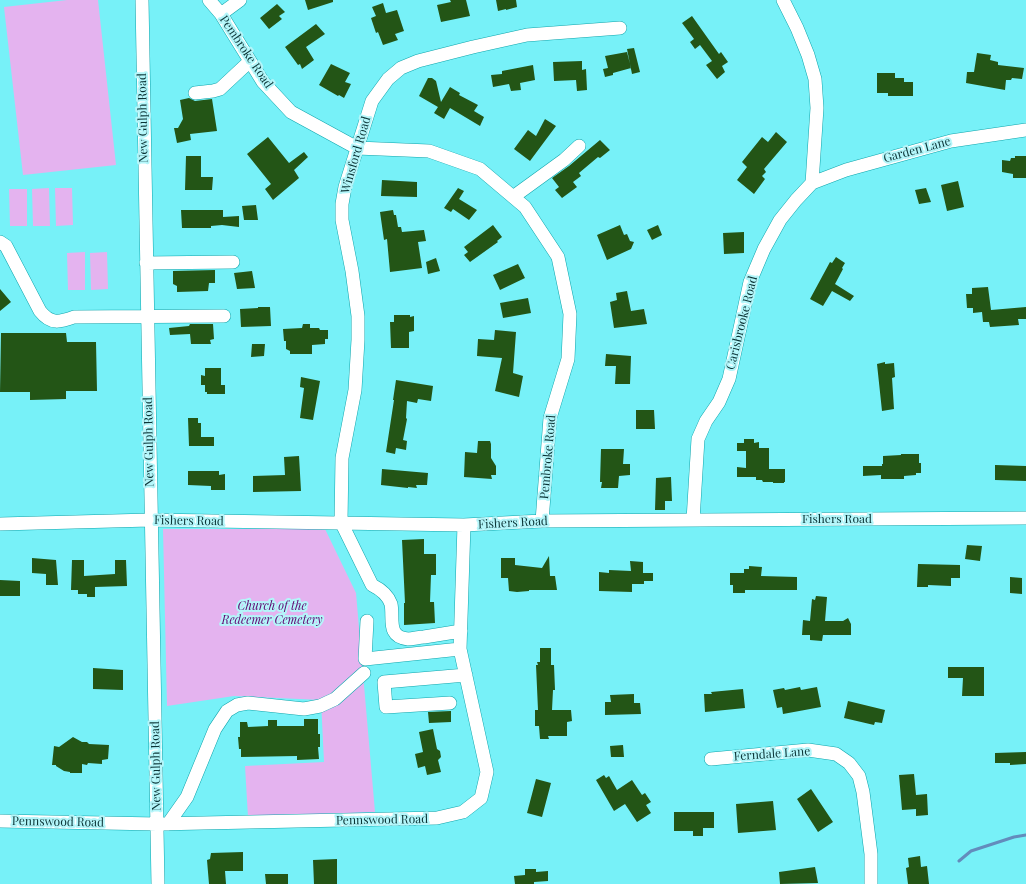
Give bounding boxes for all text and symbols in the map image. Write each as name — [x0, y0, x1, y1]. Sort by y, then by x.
street label: Pembroke Road — [216, 13, 276, 91]
street label: New Gulph Road — [135, 73, 151, 163]
street label: Winsford Road — [338, 115, 374, 195]
street label: Garden Lane — [882, 134, 952, 166]
street label: Carisbrooke Road — [723, 275, 761, 371]
street label: New Gulph Road — [141, 397, 157, 487]
street label: Pembroke Road — [537, 414, 559, 500]
street label: Fishers Road — [802, 512, 872, 526]
street label: Fishers Road — [154, 513, 224, 529]
street label: Fishers Road — [478, 514, 548, 532]
park label: Church of the Redeemer Cemetery — [221, 599, 323, 627]
street label: New Gulph Road — [148, 721, 164, 811]
street label: Ferndale Lane — [733, 744, 811, 764]
street label: Pennswood Road — [336, 812, 428, 828]
street label: Pennswood Road — [12, 814, 104, 830]

